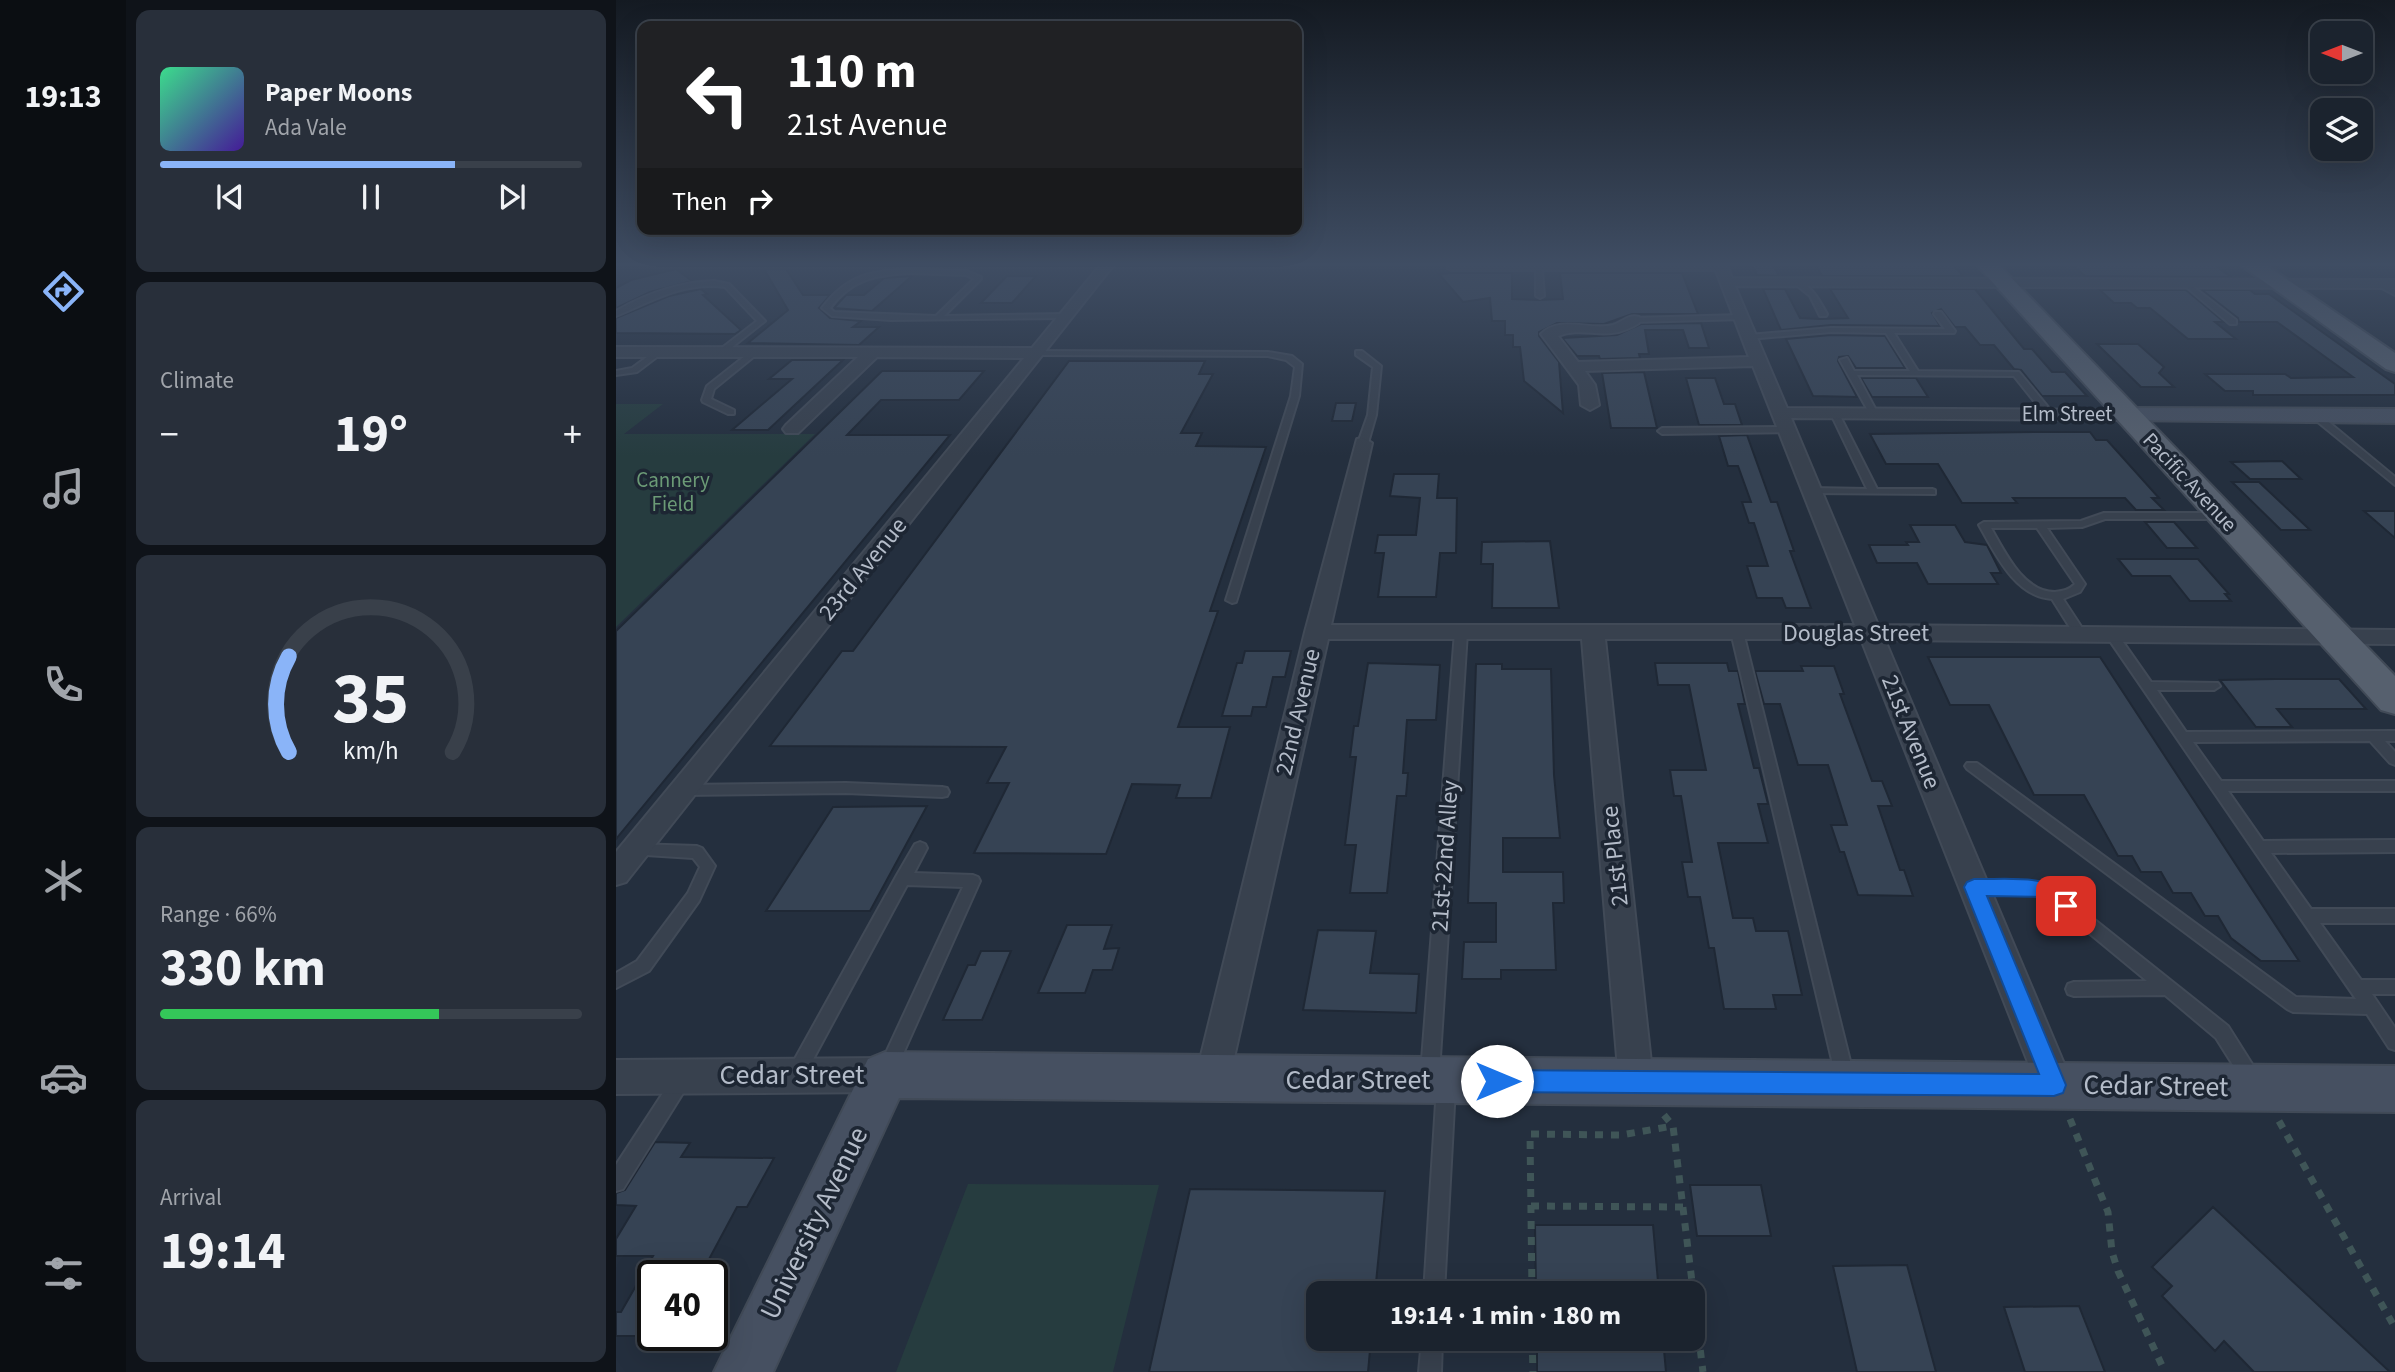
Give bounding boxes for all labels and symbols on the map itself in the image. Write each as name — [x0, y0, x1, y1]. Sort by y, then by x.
north arrow — [2310, 21, 2373, 84]
street label: Elm Street — [2022, 399, 2112, 429]
street label: Pacific Avenue — [2136, 426, 2244, 538]
park label: Cannery Field — [636, 465, 710, 519]
street label: 23rd Avenue — [810, 510, 916, 628]
street label: Douglas Street — [1783, 616, 1929, 651]
street label: 22nd Avenue — [1266, 645, 1330, 779]
street label: 21st Avenue — [1872, 670, 1950, 794]
street label: 21st-22nd Alley — [1422, 779, 1468, 933]
street label: 21st Place — [1592, 804, 1638, 908]
pin — [2036, 876, 2096, 936]
position arrow — [1460, 1044, 1534, 1118]
street label: Cedar Street — [720, 1055, 865, 1095]
street label: Cedar Street — [1286, 1060, 1431, 1100]
street label: Cedar Street — [2083, 1065, 2229, 1107]
street label: University Avenue — [750, 1120, 878, 1326]
speed limit sign: 40 — [637, 1260, 728, 1351]

